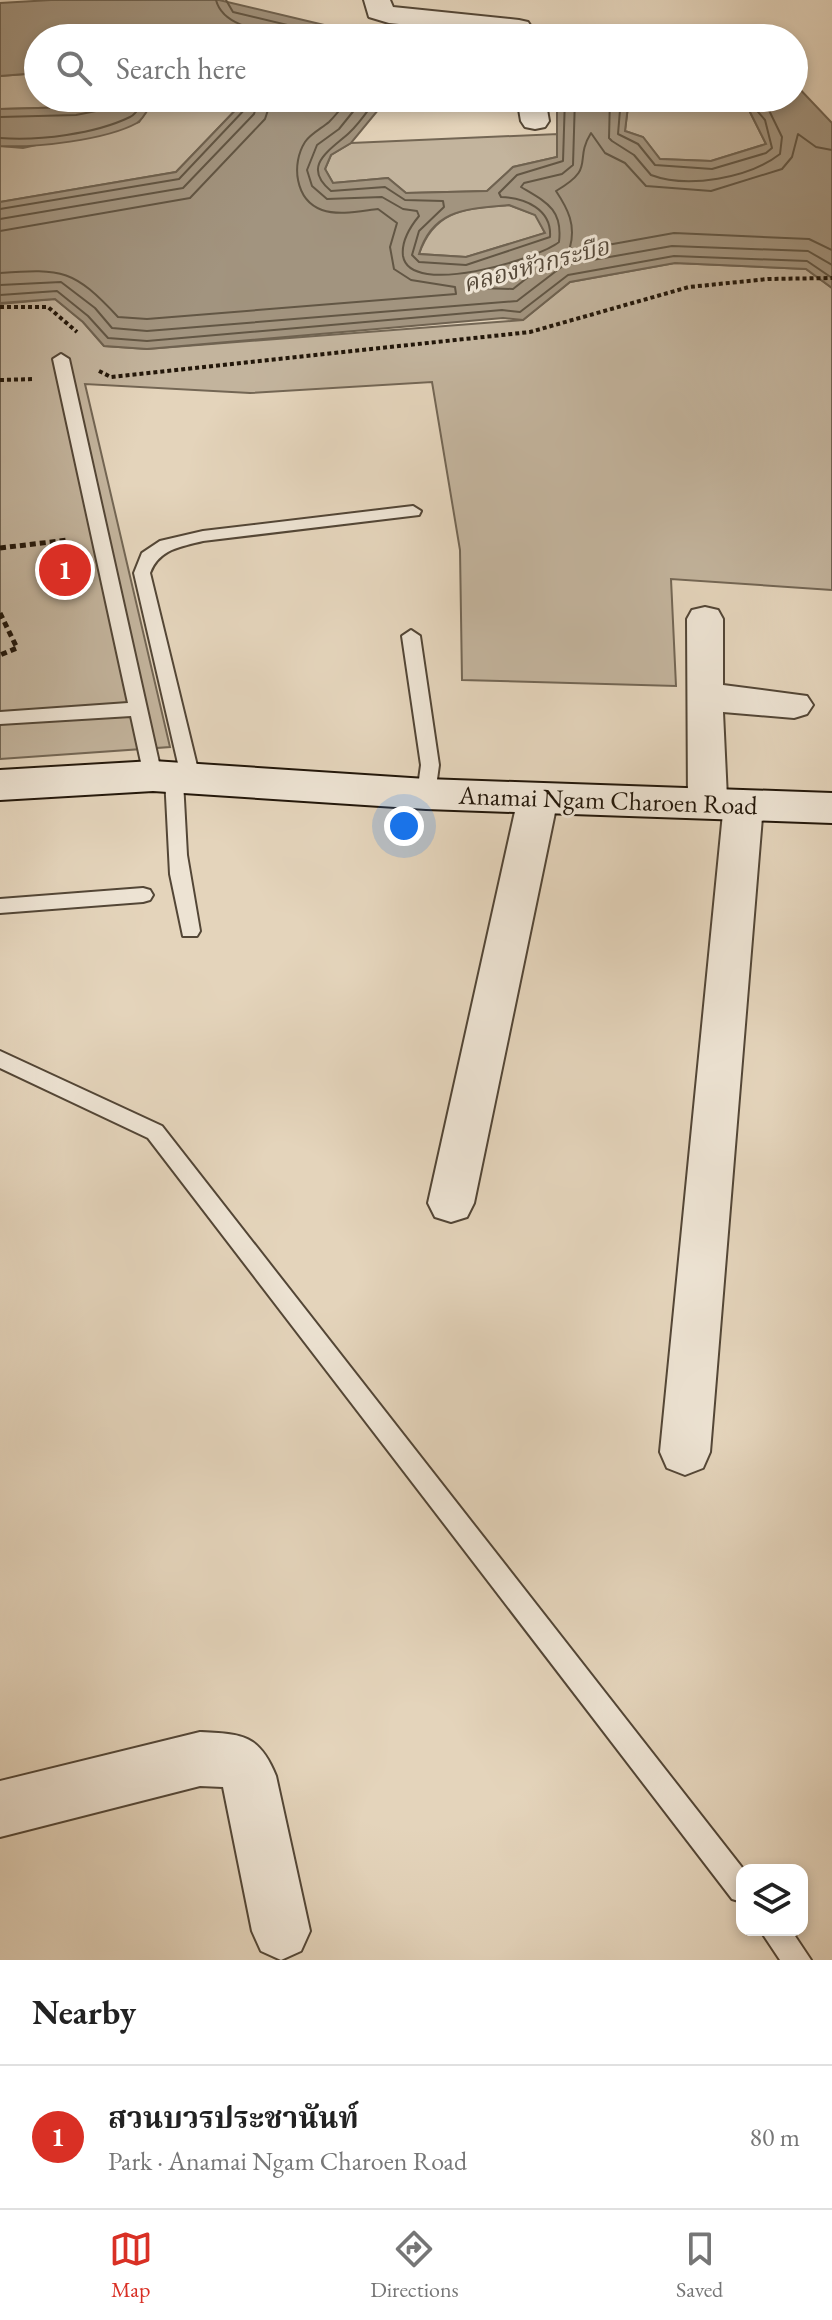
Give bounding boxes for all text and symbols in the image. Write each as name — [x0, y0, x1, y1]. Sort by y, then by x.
search box — [24, 24, 808, 112]
icon: search — [52, 46, 96, 90]
text: Search here — [116, 49, 246, 88]
water label: คลองหัวกระบือ — [459, 230, 613, 299]
pin: 1 — [39, 540, 91, 600]
street label: Anamai Ngam Charoen Road — [457, 778, 759, 822]
your location — [384, 806, 424, 846]
map controls — [736, 1864, 808, 1936]
button: layers — [736, 1864, 808, 1936]
text: Nearby — [32, 1990, 136, 2034]
text: สวนบวรประชานันท์ — [108, 2098, 359, 2137]
text: 1 — [51, 2120, 65, 2154]
text: 80 m — [750, 2120, 800, 2154]
text: Park · Anamai Ngam Charoen Road — [108, 2144, 467, 2178]
tab: Map — [109, 2227, 153, 2304]
tab: Directions — [370, 2227, 459, 2304]
tab: Saved — [676, 2227, 723, 2304]

